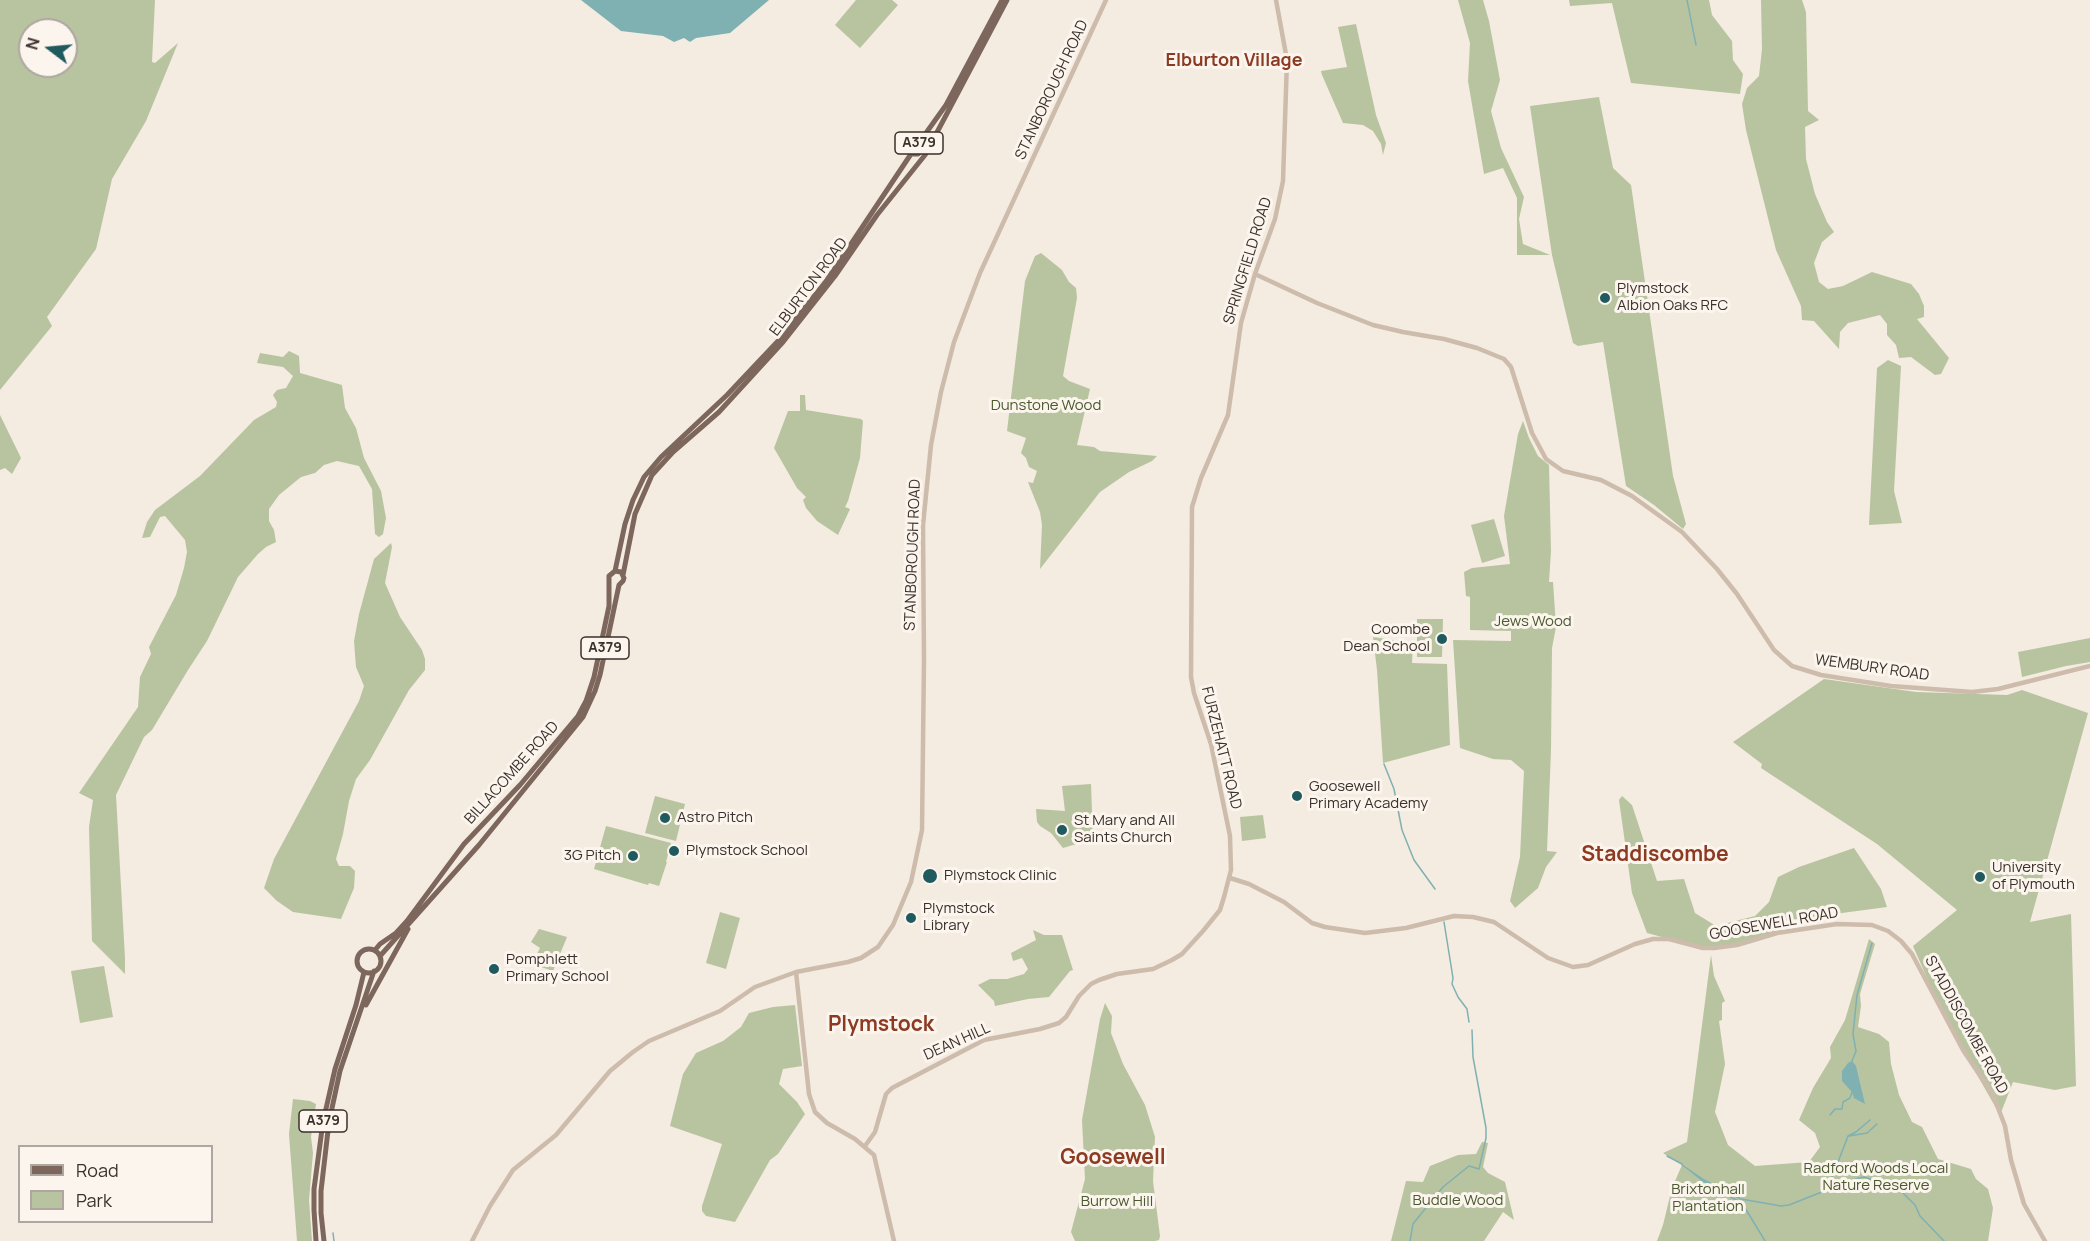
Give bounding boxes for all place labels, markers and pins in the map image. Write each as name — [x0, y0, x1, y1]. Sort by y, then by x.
place label: Plymstock Albion Oaks RFC — [1617, 280, 1728, 315]
marker: Plymstock Albion Oaks RFC — [1598, 291, 1612, 305]
place label: Coombe Dean School — [1343, 621, 1430, 656]
marker: Coombe Dean School — [1435, 632, 1449, 646]
place label: Goosewell Primary Academy — [1309, 778, 1428, 813]
marker: Goosewell Primary Academy — [1290, 789, 1304, 803]
place label: Astro Pitch — [677, 809, 753, 827]
marker: Astro Pitch — [658, 811, 672, 825]
place label: St Mary and All Saints Church — [1074, 812, 1175, 847]
marker: St Mary and All Saints Church — [1055, 823, 1069, 837]
place label: Plymstock School — [686, 842, 808, 860]
marker: Plymstock School — [667, 844, 681, 858]
place label: 3G Pitch — [564, 847, 621, 865]
marker: 3G Pitch — [626, 849, 640, 863]
place label: University of Plymouth — [1992, 859, 2075, 894]
marker: Plymstock Clinic — [921, 867, 939, 885]
place label: Plymstock Clinic — [944, 867, 1057, 885]
marker: University of Plymouth — [1973, 870, 1987, 884]
place label: Plymstock Library — [923, 900, 994, 935]
marker: Plymstock Library — [904, 911, 918, 925]
place label: Pomphlett Primary School — [506, 951, 609, 986]
marker: Pomphlett Primary School — [487, 962, 501, 976]

